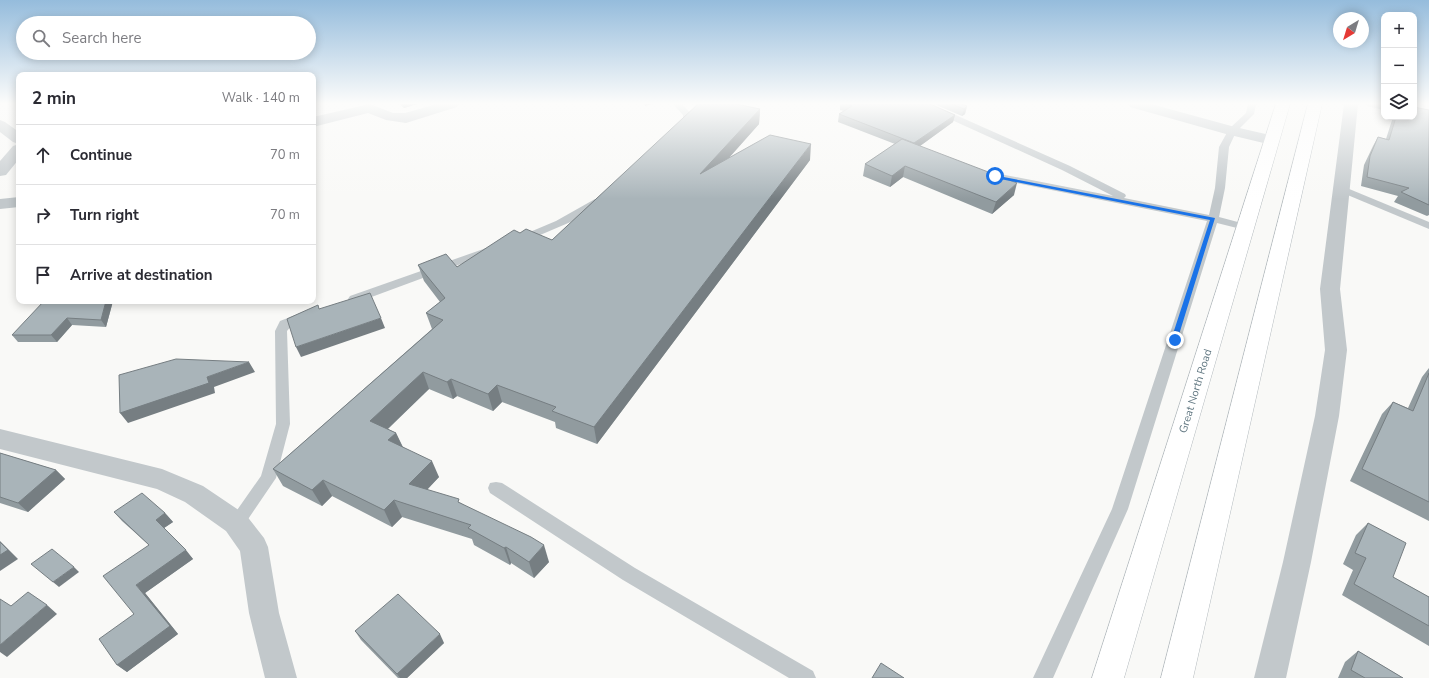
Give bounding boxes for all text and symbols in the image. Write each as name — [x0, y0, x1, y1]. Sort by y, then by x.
north arrow — [1333, 12, 1369, 48]
map controls — [1381, 12, 1417, 120]
button: + — [1381, 12, 1417, 48]
search box — [16, 16, 316, 60]
icon: search — [30, 27, 52, 49]
text: Search here — [62, 28, 142, 48]
button: − — [1381, 48, 1417, 84]
button: layers — [1381, 84, 1417, 120]
text: 2 min — [32, 87, 76, 110]
text: Walk · 140 m — [222, 89, 300, 107]
icon: ahead — [32, 144, 54, 166]
text: Continue — [70, 145, 132, 165]
text: 70 m — [270, 146, 300, 164]
route start — [986, 167, 1004, 185]
icon: right — [32, 204, 54, 226]
text: Turn right — [70, 205, 139, 225]
text: 70 m — [270, 206, 300, 224]
icon: arrive — [32, 264, 54, 286]
text: Arrive at destination — [70, 265, 213, 285]
route end — [1166, 331, 1184, 349]
street label: Great North Road — [1176, 347, 1215, 435]

